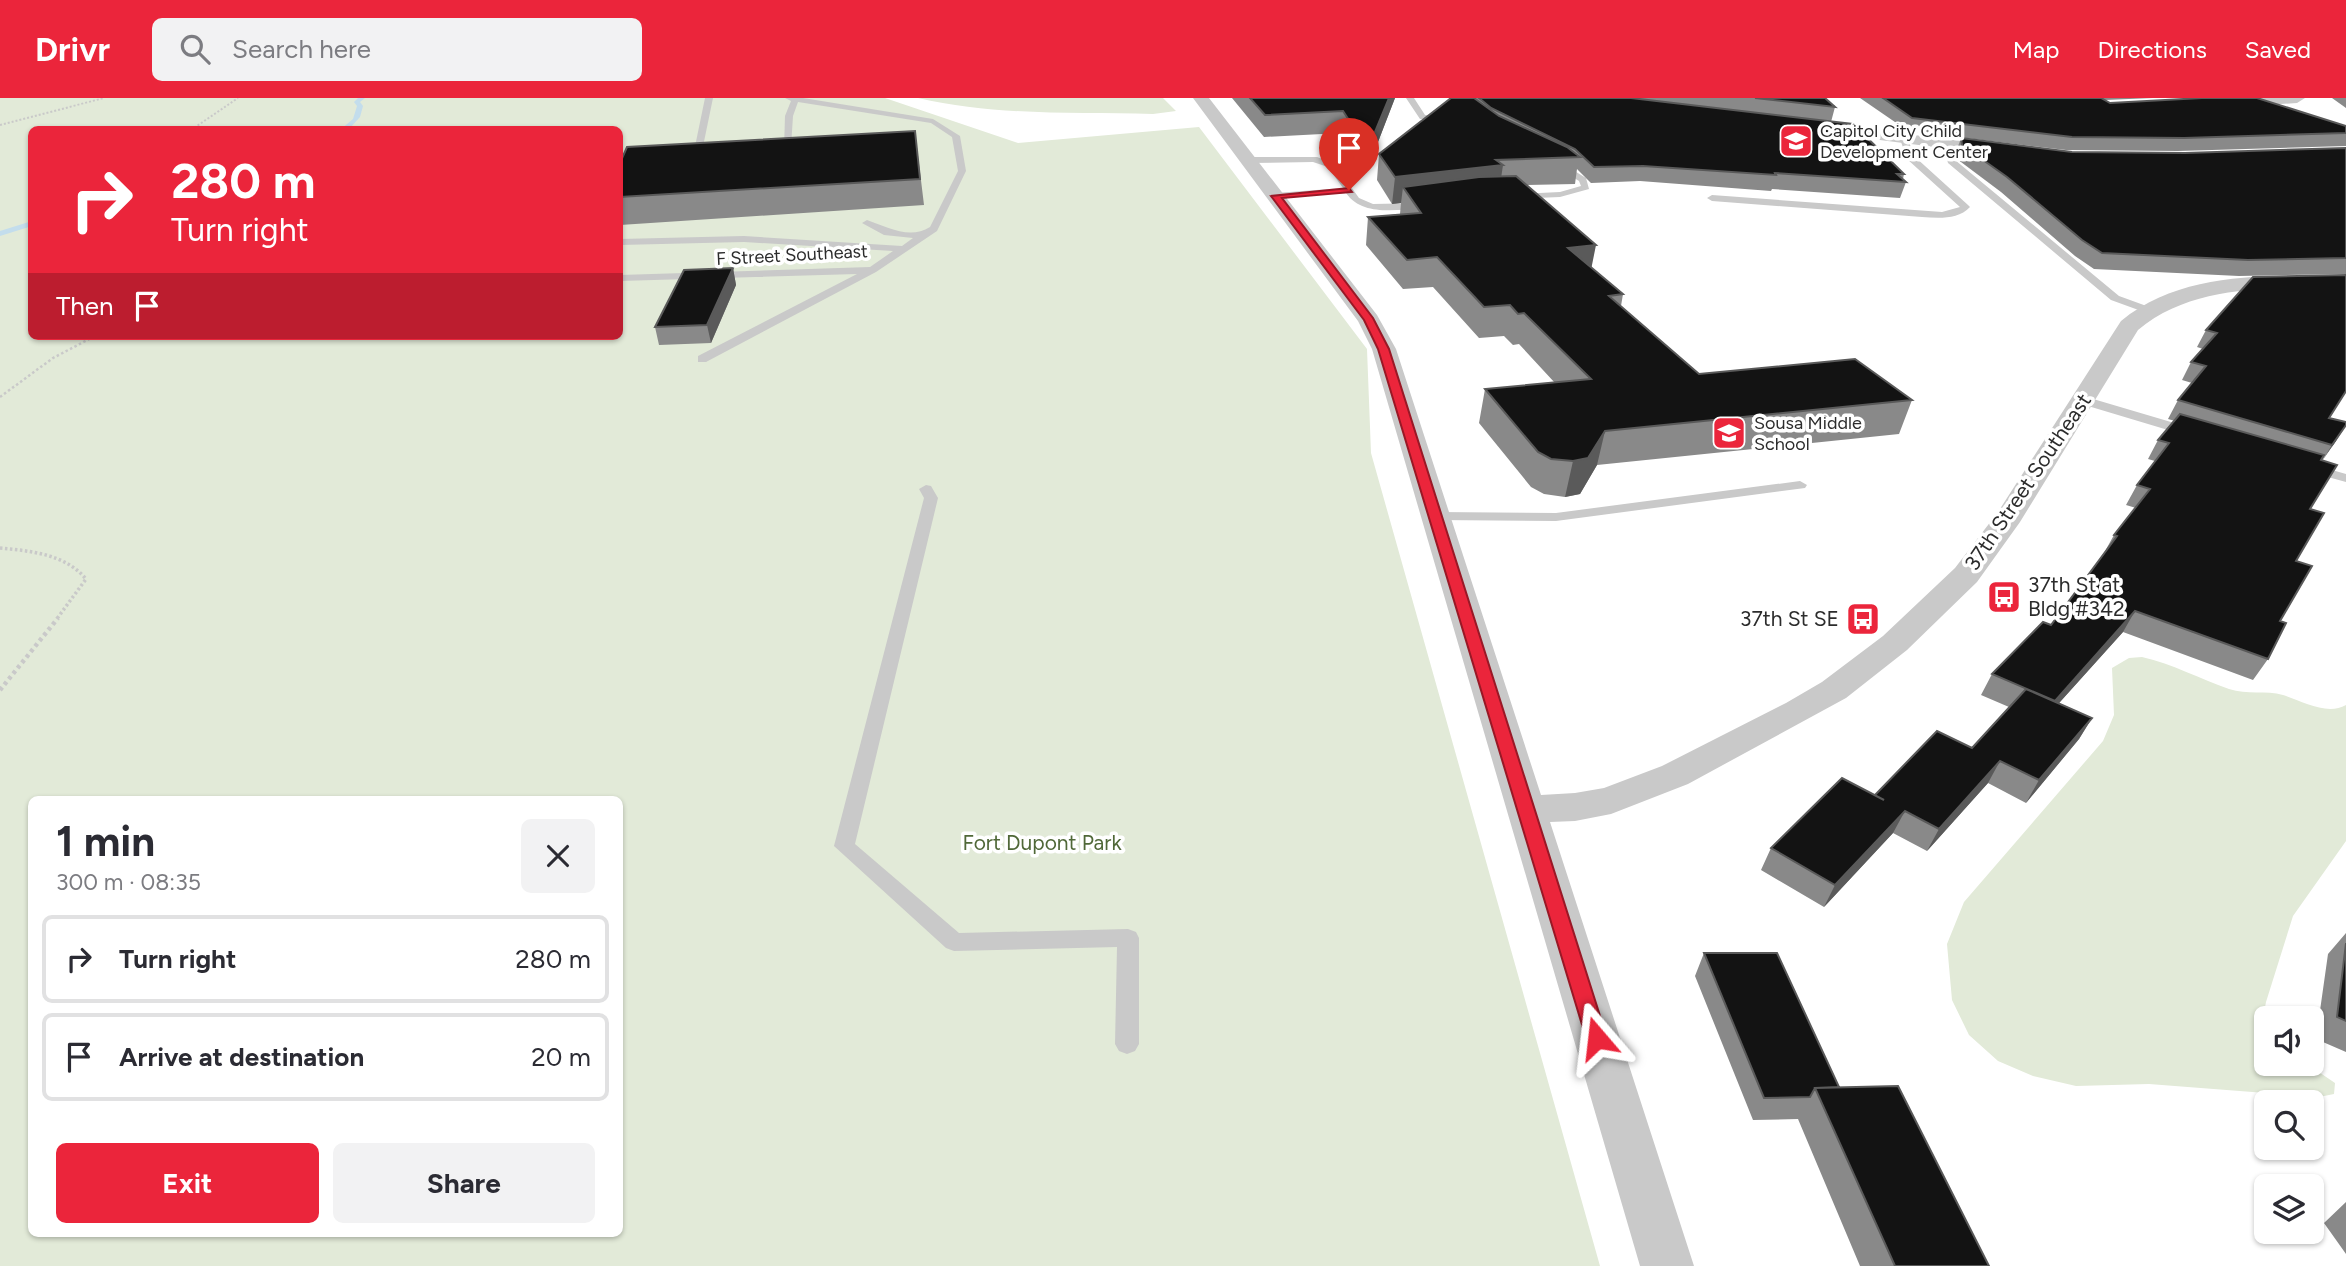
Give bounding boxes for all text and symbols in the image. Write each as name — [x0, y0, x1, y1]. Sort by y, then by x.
search box — [152, 18, 642, 81]
text: Drivr — [35, 30, 110, 69]
icon: search — [176, 30, 214, 68]
text: Search here — [232, 33, 371, 65]
text: Map — [2013, 35, 2059, 64]
text: Directions — [2097, 35, 2207, 64]
text: Saved — [2245, 35, 2311, 64]
pin — [1319, 118, 1379, 190]
place label: Capitol City Child Development Center — [1820, 120, 1988, 163]
school or university icon: Capitol City Child Development Center — [1777, 122, 1815, 160]
icon: arrive — [1330, 129, 1368, 167]
text: 280 m — [171, 151, 316, 210]
icon: right — [56, 154, 147, 245]
text: Turn right — [171, 211, 309, 249]
street label: F Street Southeast — [716, 240, 868, 270]
icon: arrive — [128, 287, 166, 325]
text: Then — [56, 290, 114, 322]
street label: 37th Street Southeast — [1959, 389, 2096, 575]
place label: Sousa Middle School — [1754, 412, 1862, 455]
school or university icon: Sousa Middle School — [1710, 414, 1748, 452]
place label: 37th St at Bldg #342 — [2028, 572, 2125, 621]
bus stop icon: 37th St at Bldg #342 — [1985, 578, 2023, 616]
bus stop icon: 37th St SE — [1844, 600, 1882, 638]
place label: 37th St SE — [1740, 606, 1839, 631]
text: 1 min — [56, 816, 155, 867]
button: close — [521, 819, 595, 893]
park label: Fort Dupont Park — [962, 830, 1122, 855]
text: 300 m · 08:35 — [56, 868, 201, 896]
icon: right — [60, 940, 98, 978]
text: Turn right — [119, 943, 236, 975]
text: 280 m — [515, 943, 591, 975]
position arrow — [1560, 1001, 1634, 1075]
map controls — [2254, 1006, 2324, 1244]
button: sound — [2254, 1006, 2324, 1076]
icon: arrive — [60, 1038, 98, 1076]
text: Arrive at destination — [119, 1041, 364, 1073]
text: 20 m — [531, 1041, 591, 1073]
button: search — [2254, 1090, 2324, 1160]
button: Exit — [56, 1143, 319, 1223]
button: Share — [333, 1143, 595, 1223]
button: layers — [2254, 1174, 2324, 1244]

